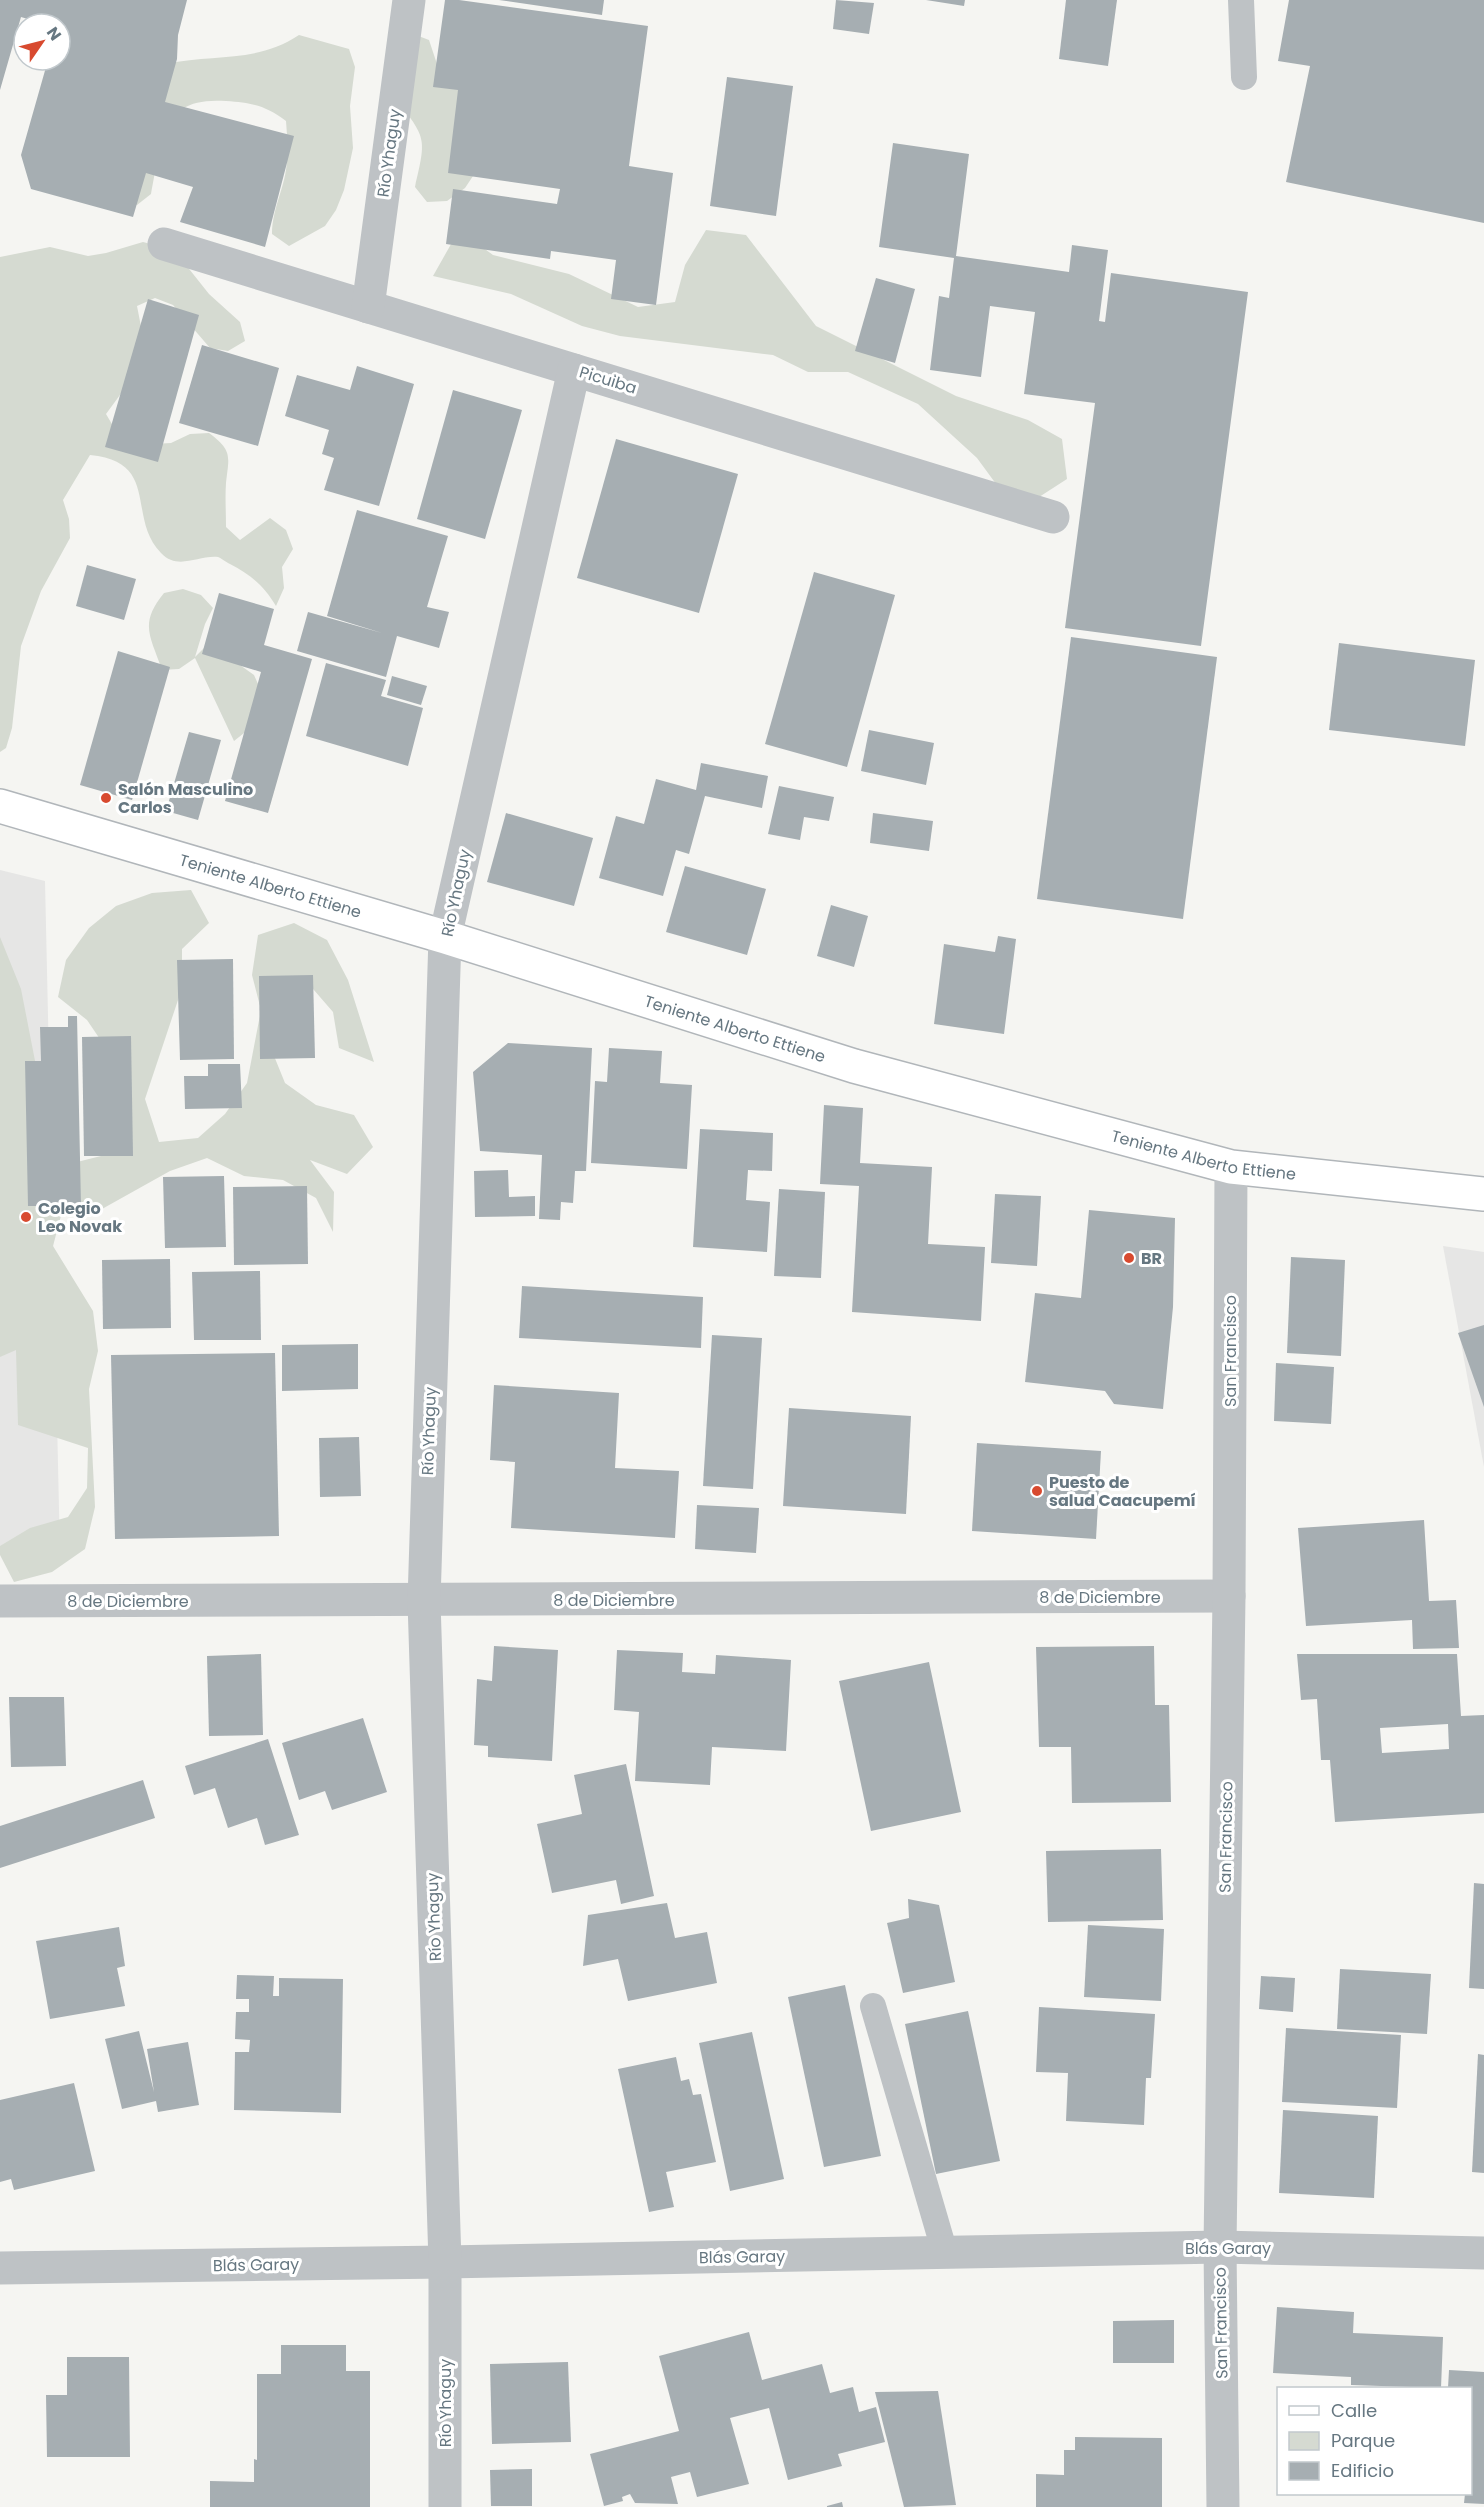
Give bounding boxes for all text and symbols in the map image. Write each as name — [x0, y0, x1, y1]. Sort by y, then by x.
north arrow — [12, 12, 72, 72]
text: N — [41, 22, 67, 45]
street label: Río Yhaguy — [371, 108, 407, 198]
street label: Picuiba — [577, 360, 639, 400]
place label: Salón Masculino Carlos — [118, 778, 253, 819]
marker: Salón Masculino Carlos — [99, 791, 113, 805]
street label: Río Yhaguy — [436, 847, 476, 939]
street label: Teniente Alberto Ettiene — [177, 848, 364, 923]
street label: Teniente Alberto Ettiene — [642, 989, 829, 1068]
street label: Teniente Alberto Ettiene — [1109, 1124, 1297, 1185]
place label: Colegio Leo Novak — [38, 1197, 122, 1238]
marker: Colegio Leo Novak — [19, 1210, 33, 1224]
place label: BR — [1141, 1247, 1162, 1270]
marker: BR — [1122, 1251, 1136, 1265]
street label: San Francisco — [1219, 1295, 1242, 1407]
street label: Río Yhaguy — [416, 1386, 442, 1476]
place label: Puesto de salud Caacupemí — [1049, 1471, 1196, 1512]
marker: Puesto de salud Caacupemí — [1030, 1484, 1044, 1498]
street label: 8 de Diciembre — [1039, 1586, 1161, 1609]
street label: 8 de Diciembre — [553, 1589, 675, 1612]
street label: 8 de Diciembre — [67, 1590, 189, 1613]
street label: San Francisco — [1214, 1781, 1238, 1893]
street label: Río Yhaguy — [421, 1872, 447, 1962]
street label: Blás Garay — [1185, 2237, 1271, 2260]
street label: Blás Garay — [699, 2245, 785, 2269]
street label: Blás Garay — [213, 2253, 299, 2277]
street label: San Francisco — [1209, 2267, 1233, 2379]
street label: Río Yhaguy — [434, 2359, 457, 2447]
legend — [1277, 2387, 1472, 2495]
text: Calle — [1331, 2398, 1377, 2423]
text: Parque — [1331, 2428, 1395, 2453]
text: Edificio — [1331, 2458, 1394, 2483]

